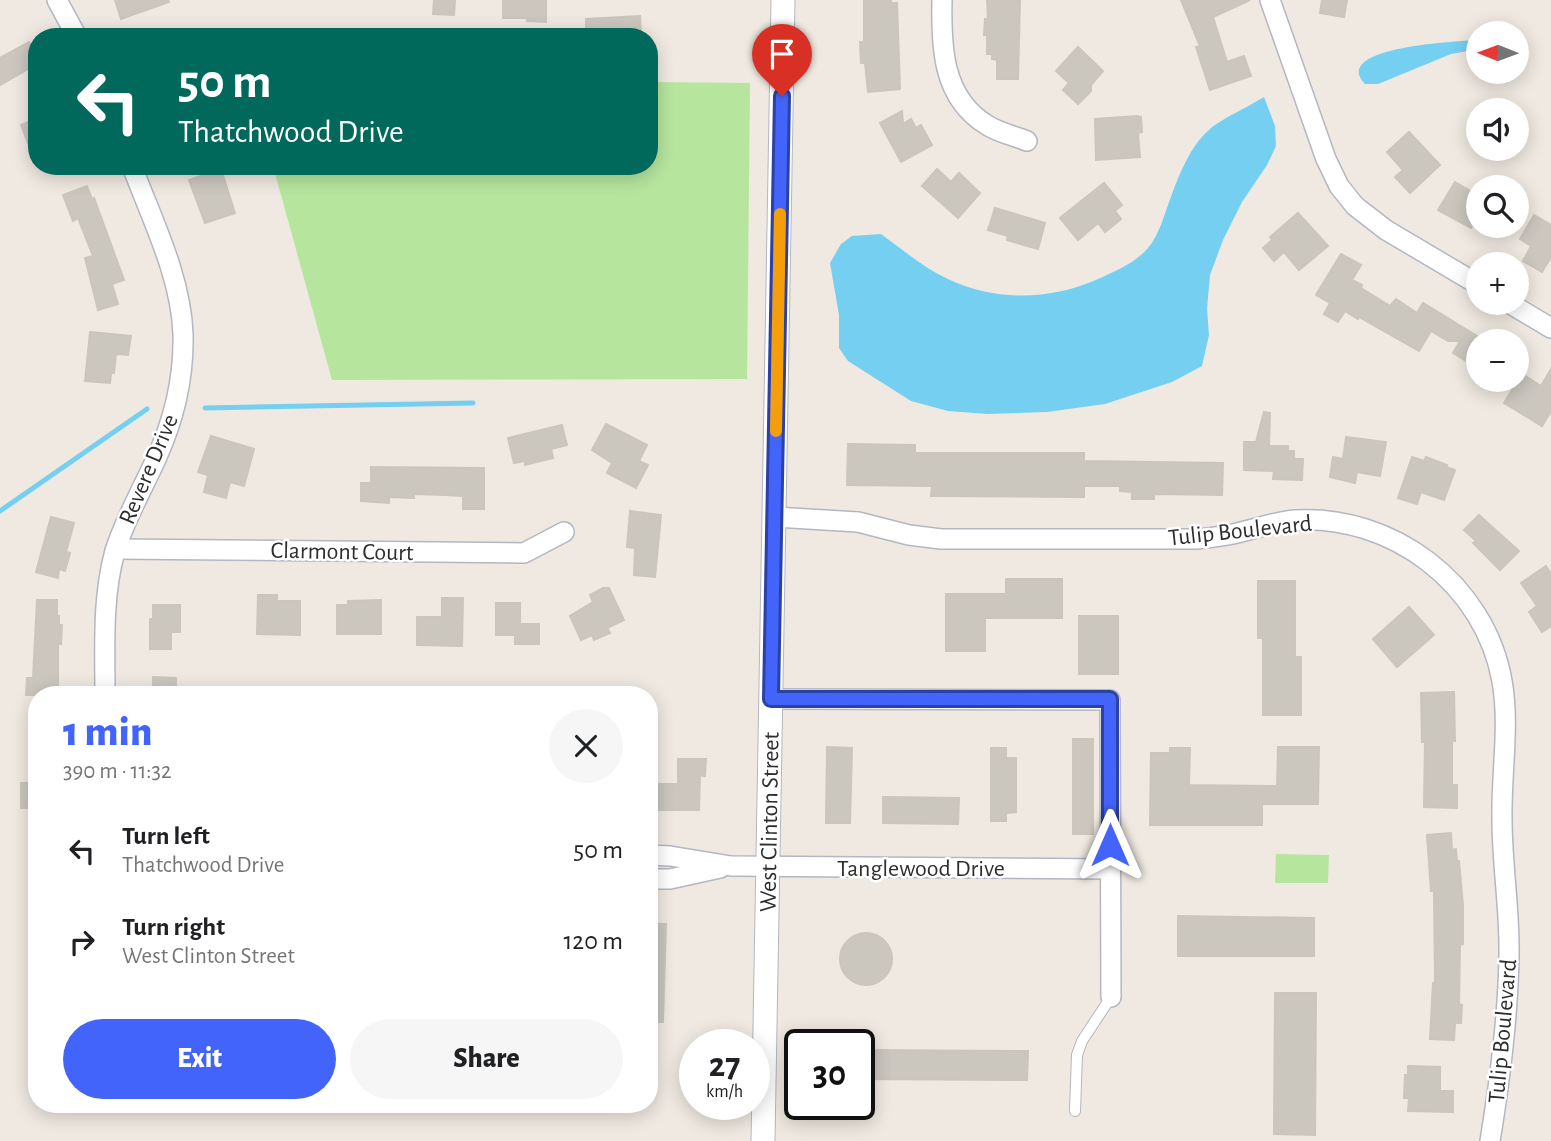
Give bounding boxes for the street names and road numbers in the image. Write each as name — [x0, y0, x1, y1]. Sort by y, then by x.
street label: Revere Drive — [115, 411, 183, 528]
street label: Tulip Boulevard — [1167, 512, 1313, 550]
street label: Clarmont Court — [270, 539, 414, 565]
street label: West Clinton Street — [756, 731, 784, 912]
street label: Tanglewood Drive — [837, 857, 1005, 881]
street label: Tulip Boulevard — [1485, 958, 1521, 1104]

